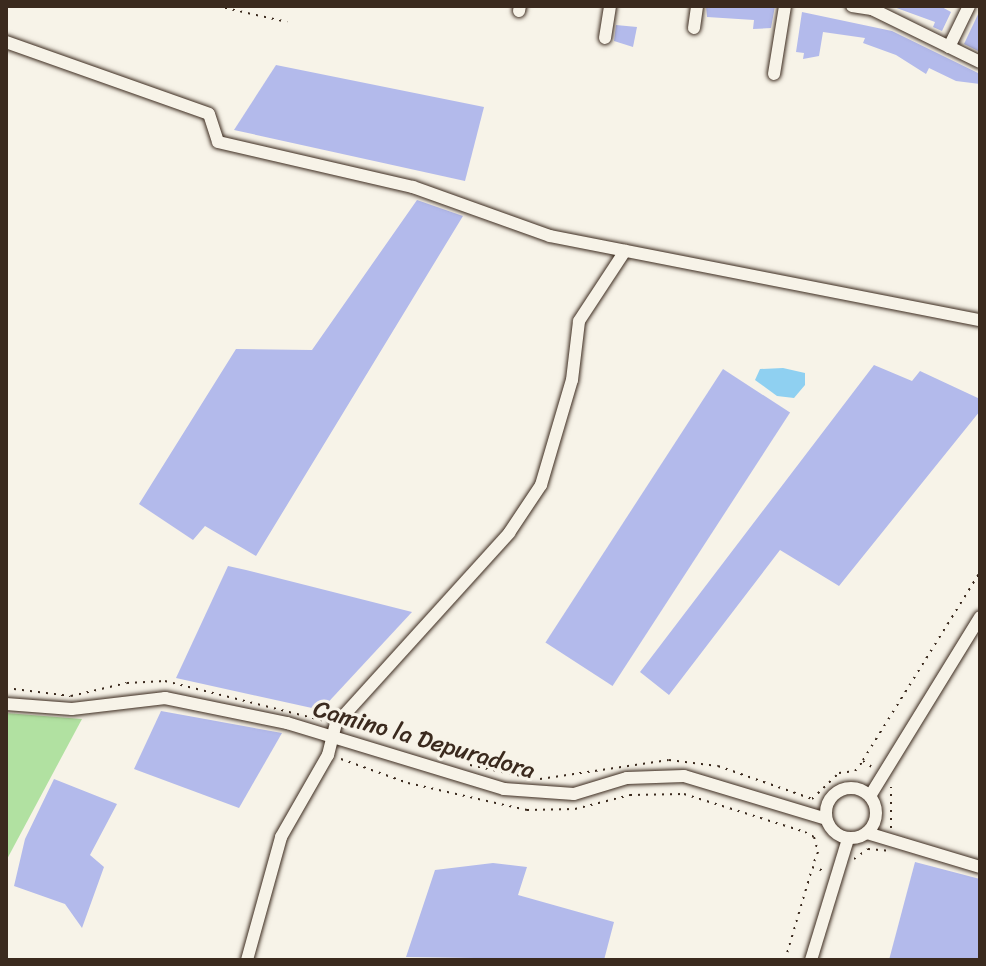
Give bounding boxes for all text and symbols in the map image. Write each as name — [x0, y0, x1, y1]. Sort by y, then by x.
street label: Camino la Depuradora — [310, 695, 538, 785]

